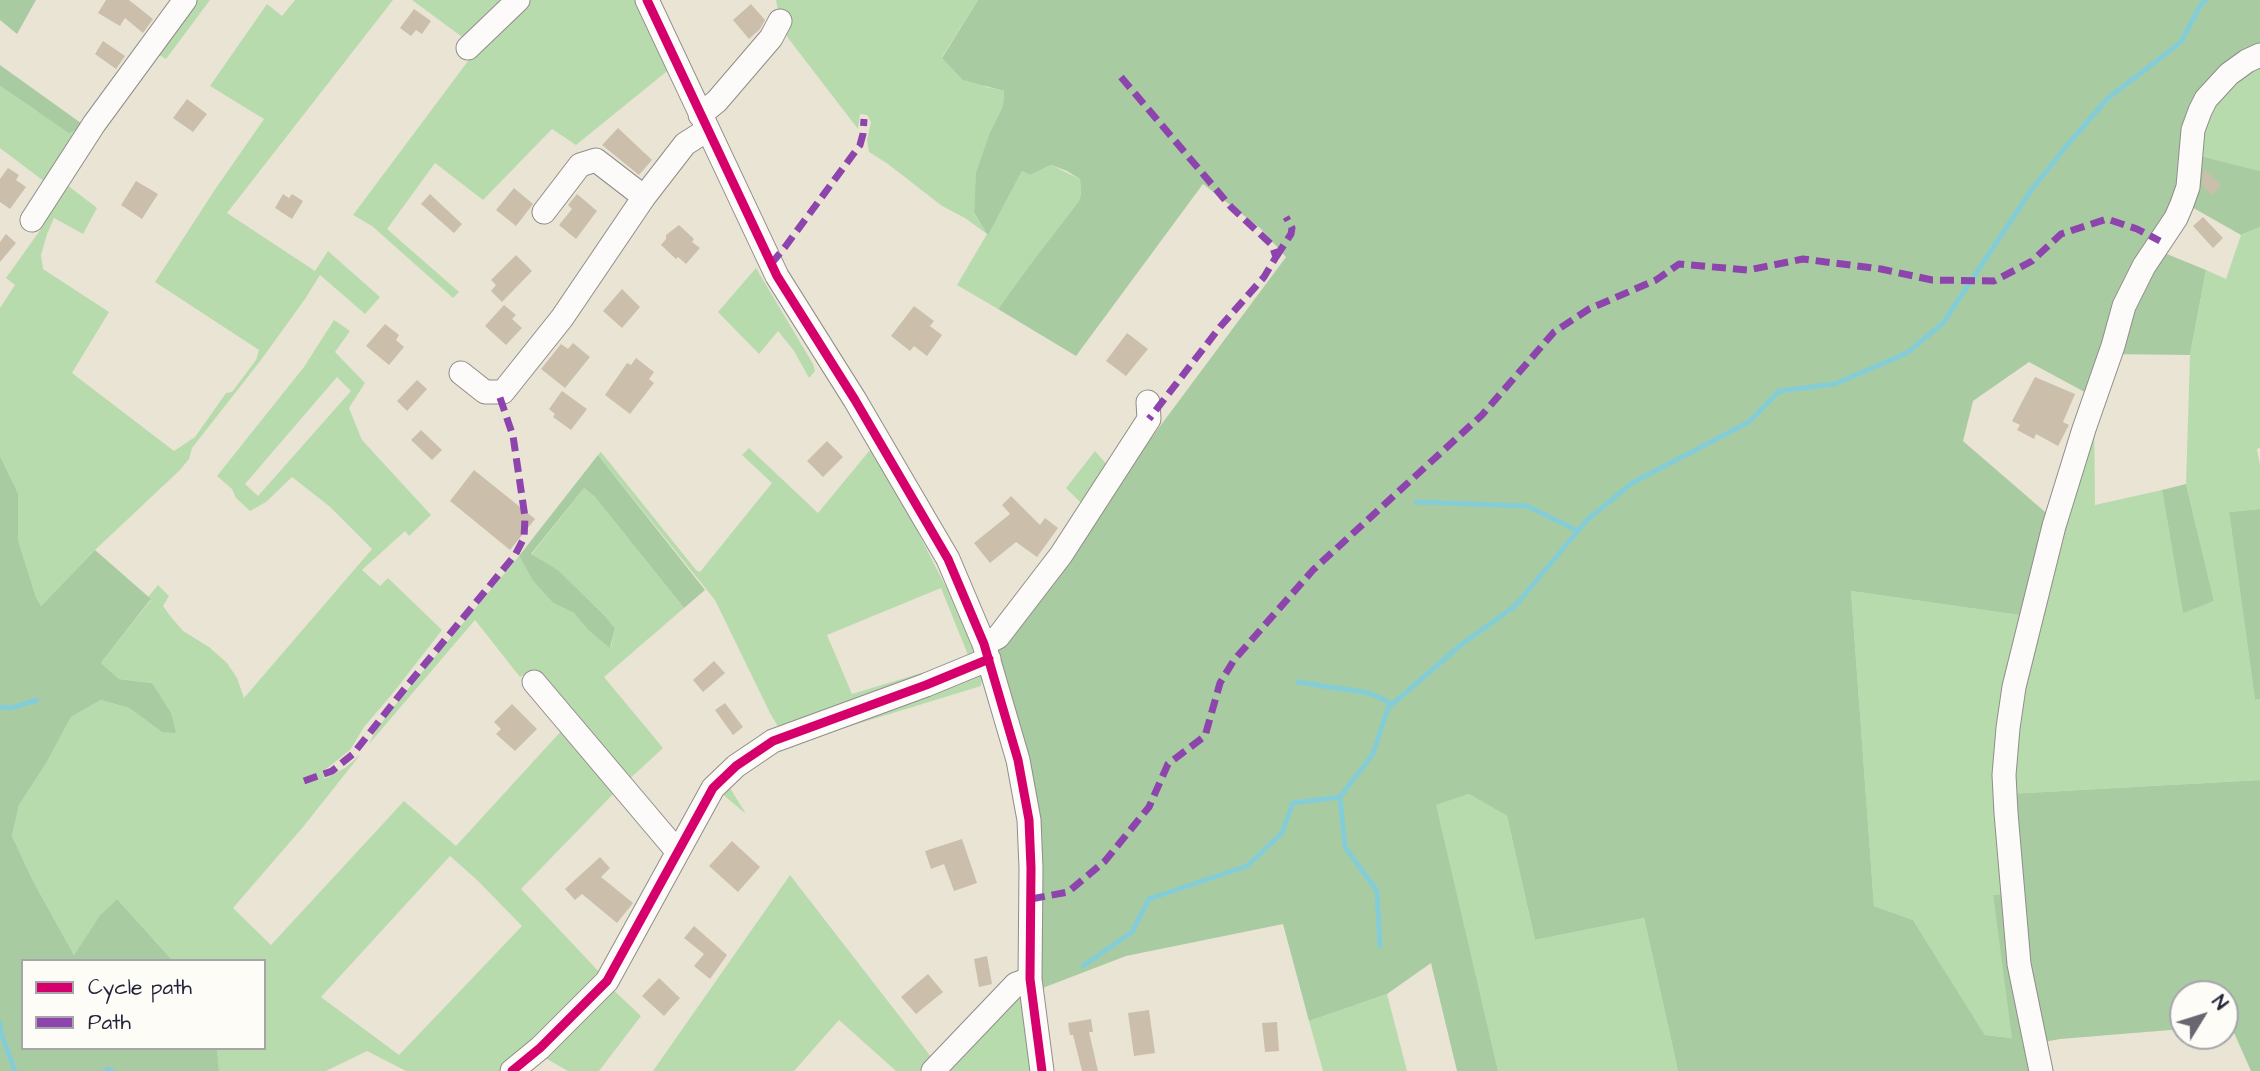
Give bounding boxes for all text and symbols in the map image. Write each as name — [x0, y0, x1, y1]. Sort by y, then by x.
legend — [21, 959, 266, 1050]
text: Cycle path — [88, 973, 192, 1002]
north arrow — [2169, 980, 2239, 1050]
text: N — [2205, 990, 2234, 1016]
text: Path — [88, 1008, 131, 1037]

